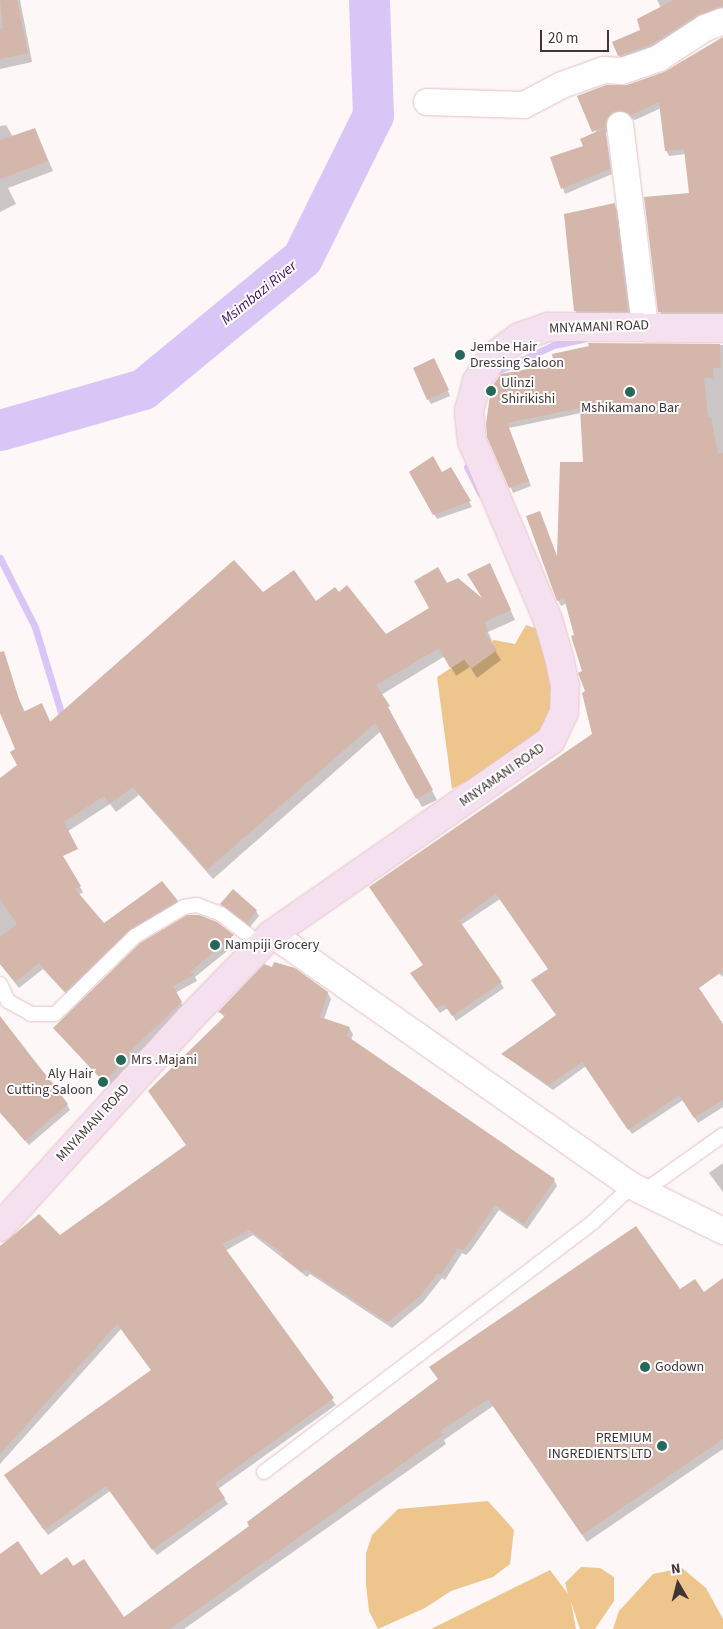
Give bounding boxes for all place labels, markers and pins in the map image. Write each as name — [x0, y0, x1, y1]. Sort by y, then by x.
place label: Jembe Hair Dressing Saloon — [470, 339, 564, 372]
marker: Jembe Hair Dressing Saloon — [454, 349, 466, 361]
place label: Ulinzi Shirikishi — [501, 375, 555, 408]
marker: Ulinzi Shirikishi — [485, 385, 497, 397]
marker: Mshikamano Bar — [624, 386, 636, 398]
place label: Mshikamano Bar — [581, 400, 679, 416]
place label: Nampiji Grocery — [225, 937, 319, 953]
marker: Nampiji Grocery — [209, 939, 221, 951]
place label: Mrs .Majani — [131, 1052, 197, 1068]
marker: Mrs .Majani — [115, 1054, 127, 1066]
place label: Aly Hair Cutting Saloon — [6, 1066, 93, 1098]
marker: Aly Hair Cutting Saloon — [97, 1076, 109, 1088]
place label: Godown — [655, 1359, 704, 1375]
marker: Godown — [639, 1361, 651, 1373]
place label: PREMIUM INGREDIENTS LTD — [548, 1430, 652, 1462]
marker: PREMIUM INGREDIENTS LTD — [656, 1440, 668, 1452]

